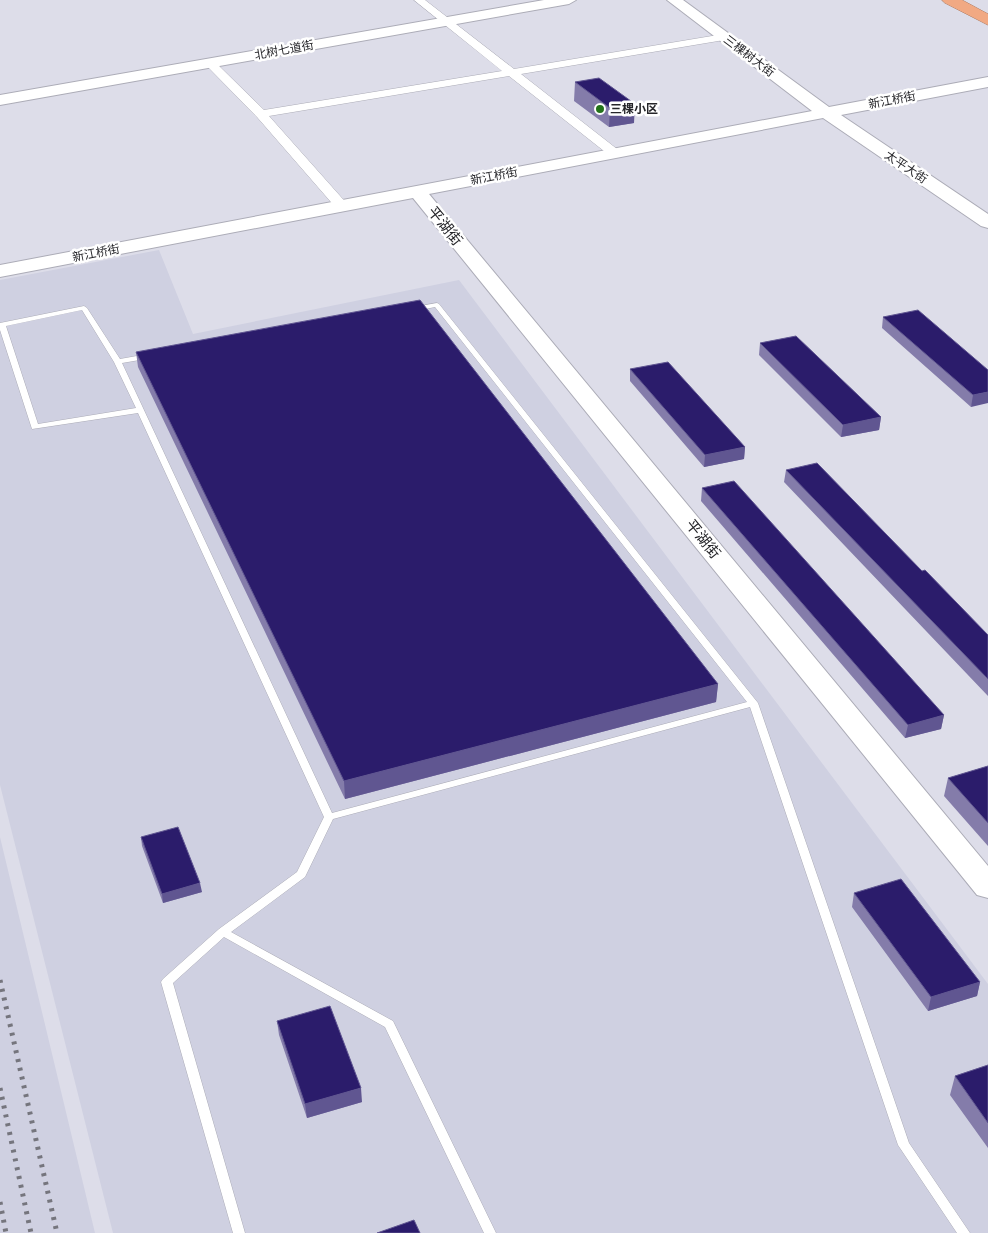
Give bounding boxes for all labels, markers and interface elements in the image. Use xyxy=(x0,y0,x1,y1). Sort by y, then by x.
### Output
street label: 三棵树大街 xyxy=(721,32,777,80)
street label: 北树七道街 xyxy=(253,38,315,62)
street label: 新江桥街 xyxy=(867,89,917,111)
place label: 三棵小区 xyxy=(610,102,658,116)
marker: 三棵小区 xyxy=(594,103,606,115)
street label: 太平大街 xyxy=(882,148,930,186)
street label: 新江桥街 xyxy=(469,165,519,187)
street label: 平湖街 xyxy=(424,203,466,249)
street label: 新江桥街 xyxy=(71,242,121,264)
street label: 平湖街 xyxy=(682,516,724,562)

